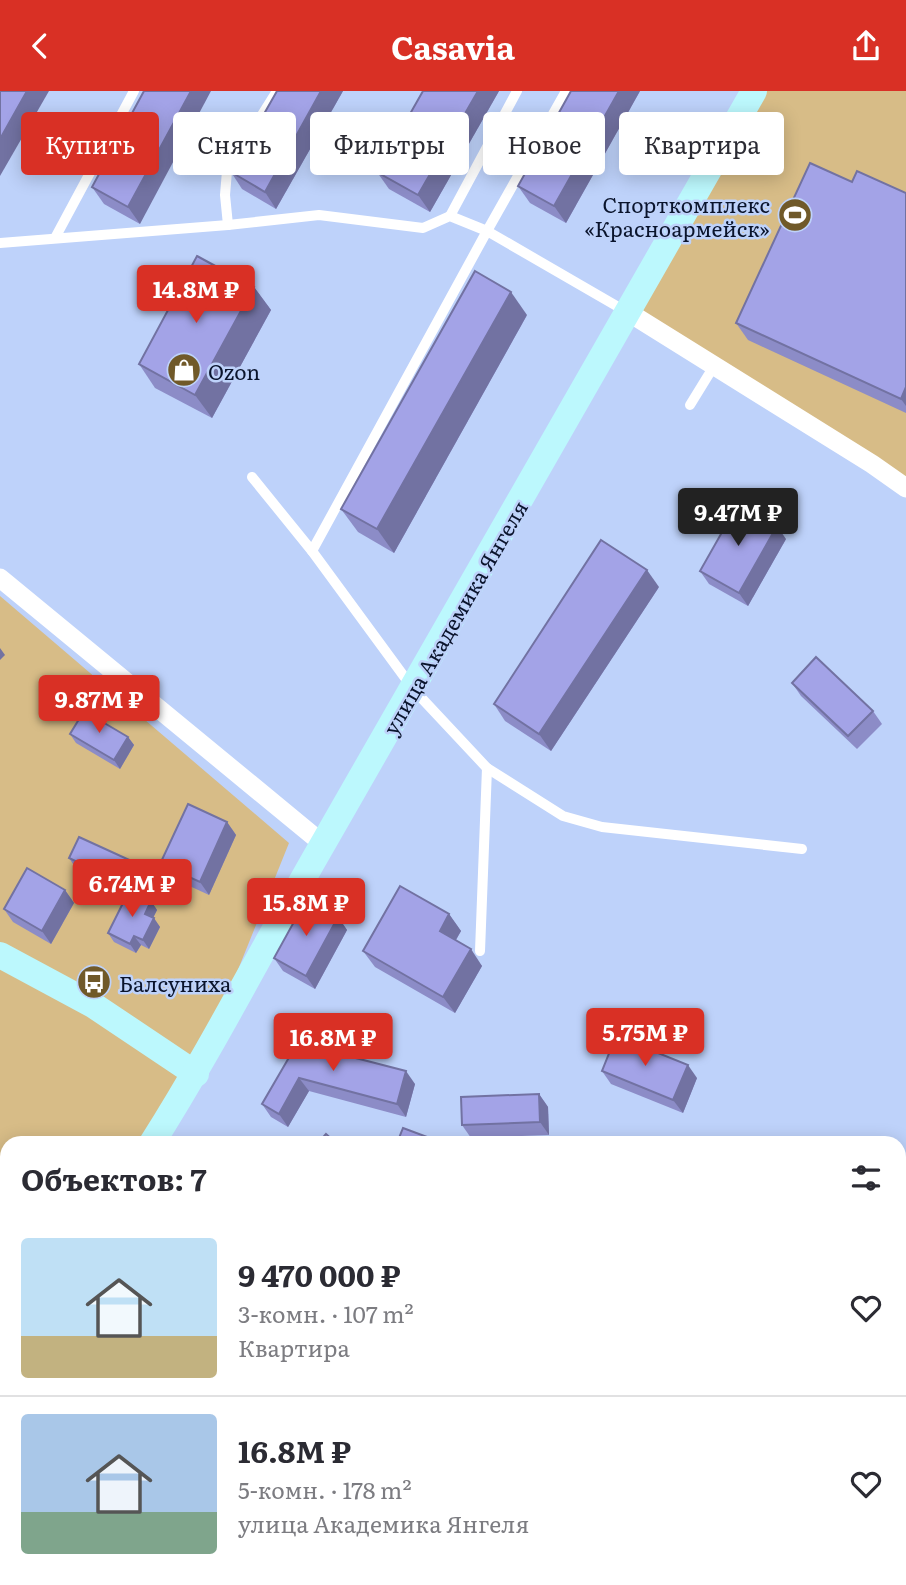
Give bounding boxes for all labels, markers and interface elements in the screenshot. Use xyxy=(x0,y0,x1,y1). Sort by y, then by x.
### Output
text: Casavia xyxy=(391,22,515,70)
icon: back xyxy=(21,27,59,65)
icon: share xyxy=(847,27,885,65)
chip: Купить xyxy=(21,112,159,175)
chip: Снять xyxy=(173,112,296,175)
chip: Фильтры xyxy=(310,112,469,175)
chip: Новое xyxy=(483,112,605,175)
chip: Квартира xyxy=(619,112,784,175)
place label: Спорткомплекс «Красноармейск» xyxy=(584,188,770,243)
sports icon: Спорткомплекс «Красноармейск» xyxy=(776,196,814,234)
pin: 14.8M ₽ xyxy=(131,265,261,325)
text: 14.8M ₽ xyxy=(153,271,239,305)
shop icon: Ozon xyxy=(165,351,203,389)
place label: Ozon xyxy=(208,355,260,386)
pin: 9.47M ₽ xyxy=(673,489,803,548)
street label: улица Академика Янгеля xyxy=(374,494,534,740)
text: 9.47M ₽ xyxy=(694,494,782,528)
pin: 9.87M ₽ xyxy=(34,675,164,735)
text: 9.87M ₽ xyxy=(55,681,143,715)
pin: 6.74M ₽ xyxy=(67,859,197,919)
text: 6.74M ₽ xyxy=(89,865,175,899)
pin: 15.8M ₽ xyxy=(241,879,371,938)
text: 15.8M ₽ xyxy=(263,884,349,918)
bus stop icon: Балсуниха xyxy=(75,963,113,1001)
place label: Балсуниха xyxy=(119,967,232,998)
pin: 5.75M ₽ xyxy=(580,1009,710,1068)
pin: 16.8M ₽ xyxy=(268,1013,398,1073)
text: 5.75M ₽ xyxy=(602,1014,688,1048)
text: 16.8M ₽ xyxy=(290,1019,376,1053)
text: Объектов: 7 xyxy=(21,1156,207,1200)
icon: filters xyxy=(847,1159,885,1197)
text: 9 470 000 ₽ xyxy=(238,1252,401,1296)
icon: home xyxy=(77,1266,161,1350)
icon: heart xyxy=(847,1289,885,1327)
text: 3-комн. · 107 m² xyxy=(238,1296,414,1330)
text: Квартира xyxy=(238,1330,350,1364)
text: 16.8M ₽ xyxy=(238,1428,351,1472)
icon: home xyxy=(77,1442,161,1526)
icon: heart xyxy=(847,1465,885,1503)
text: 5-комн. · 178 m² xyxy=(238,1472,412,1506)
text: улица Академика Янгеля xyxy=(238,1506,529,1540)

